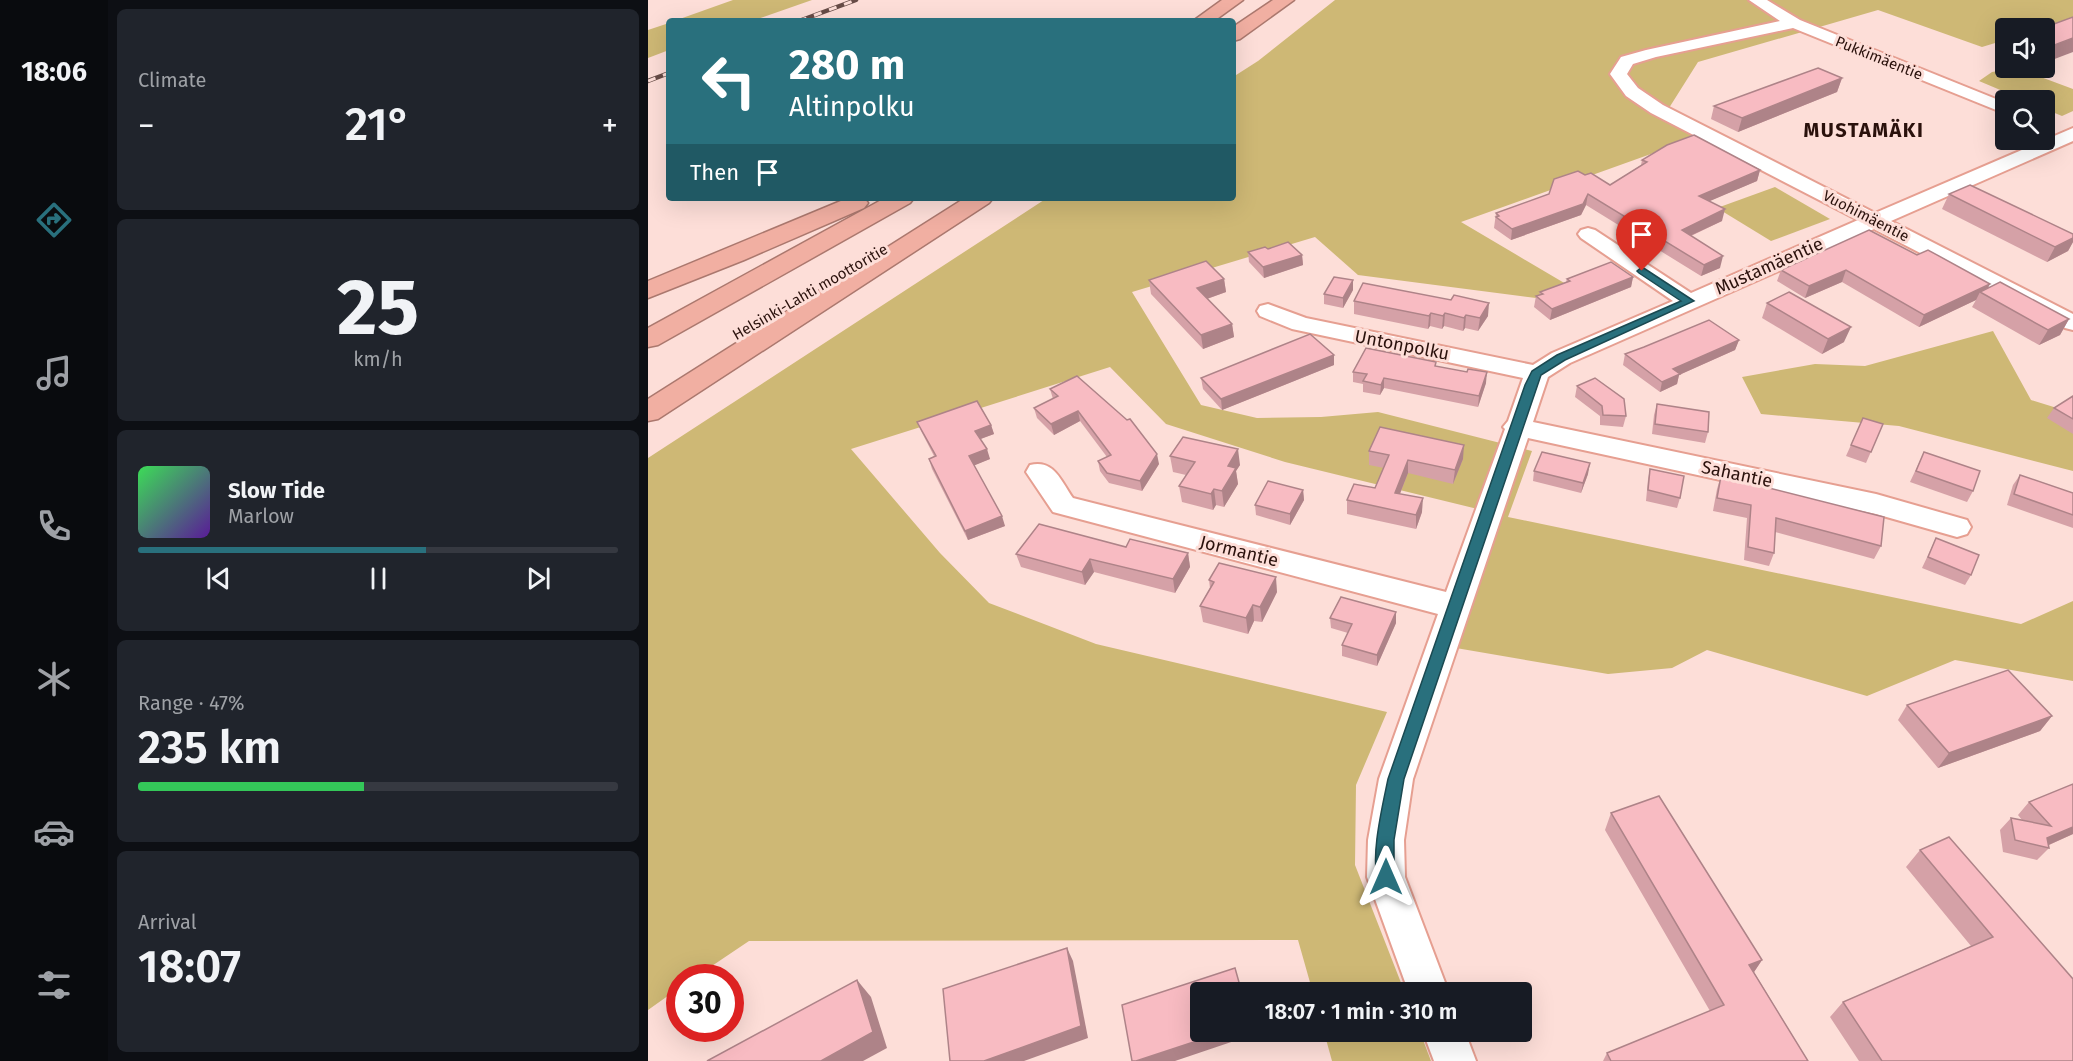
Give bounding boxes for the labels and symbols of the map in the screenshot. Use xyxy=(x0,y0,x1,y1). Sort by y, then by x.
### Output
street label: Pukkimäentie xyxy=(1833,32,1925,84)
district label: MUSTAMÄKI xyxy=(1804,118,1924,142)
street label: Vuohimäentie xyxy=(1820,187,1912,245)
pin xyxy=(1616,209,1667,271)
street label: Mustamäentie xyxy=(1712,232,1826,300)
street label: Helsinki-Lahti moottoritie xyxy=(729,240,891,344)
street label: Untonpolku xyxy=(1353,325,1451,365)
street label: Sahantie xyxy=(1700,456,1774,492)
street label: Jormantie xyxy=(1197,531,1281,571)
position arrow xyxy=(1354,845,1418,909)
speed limit sign: 30 xyxy=(666,964,744,1042)

